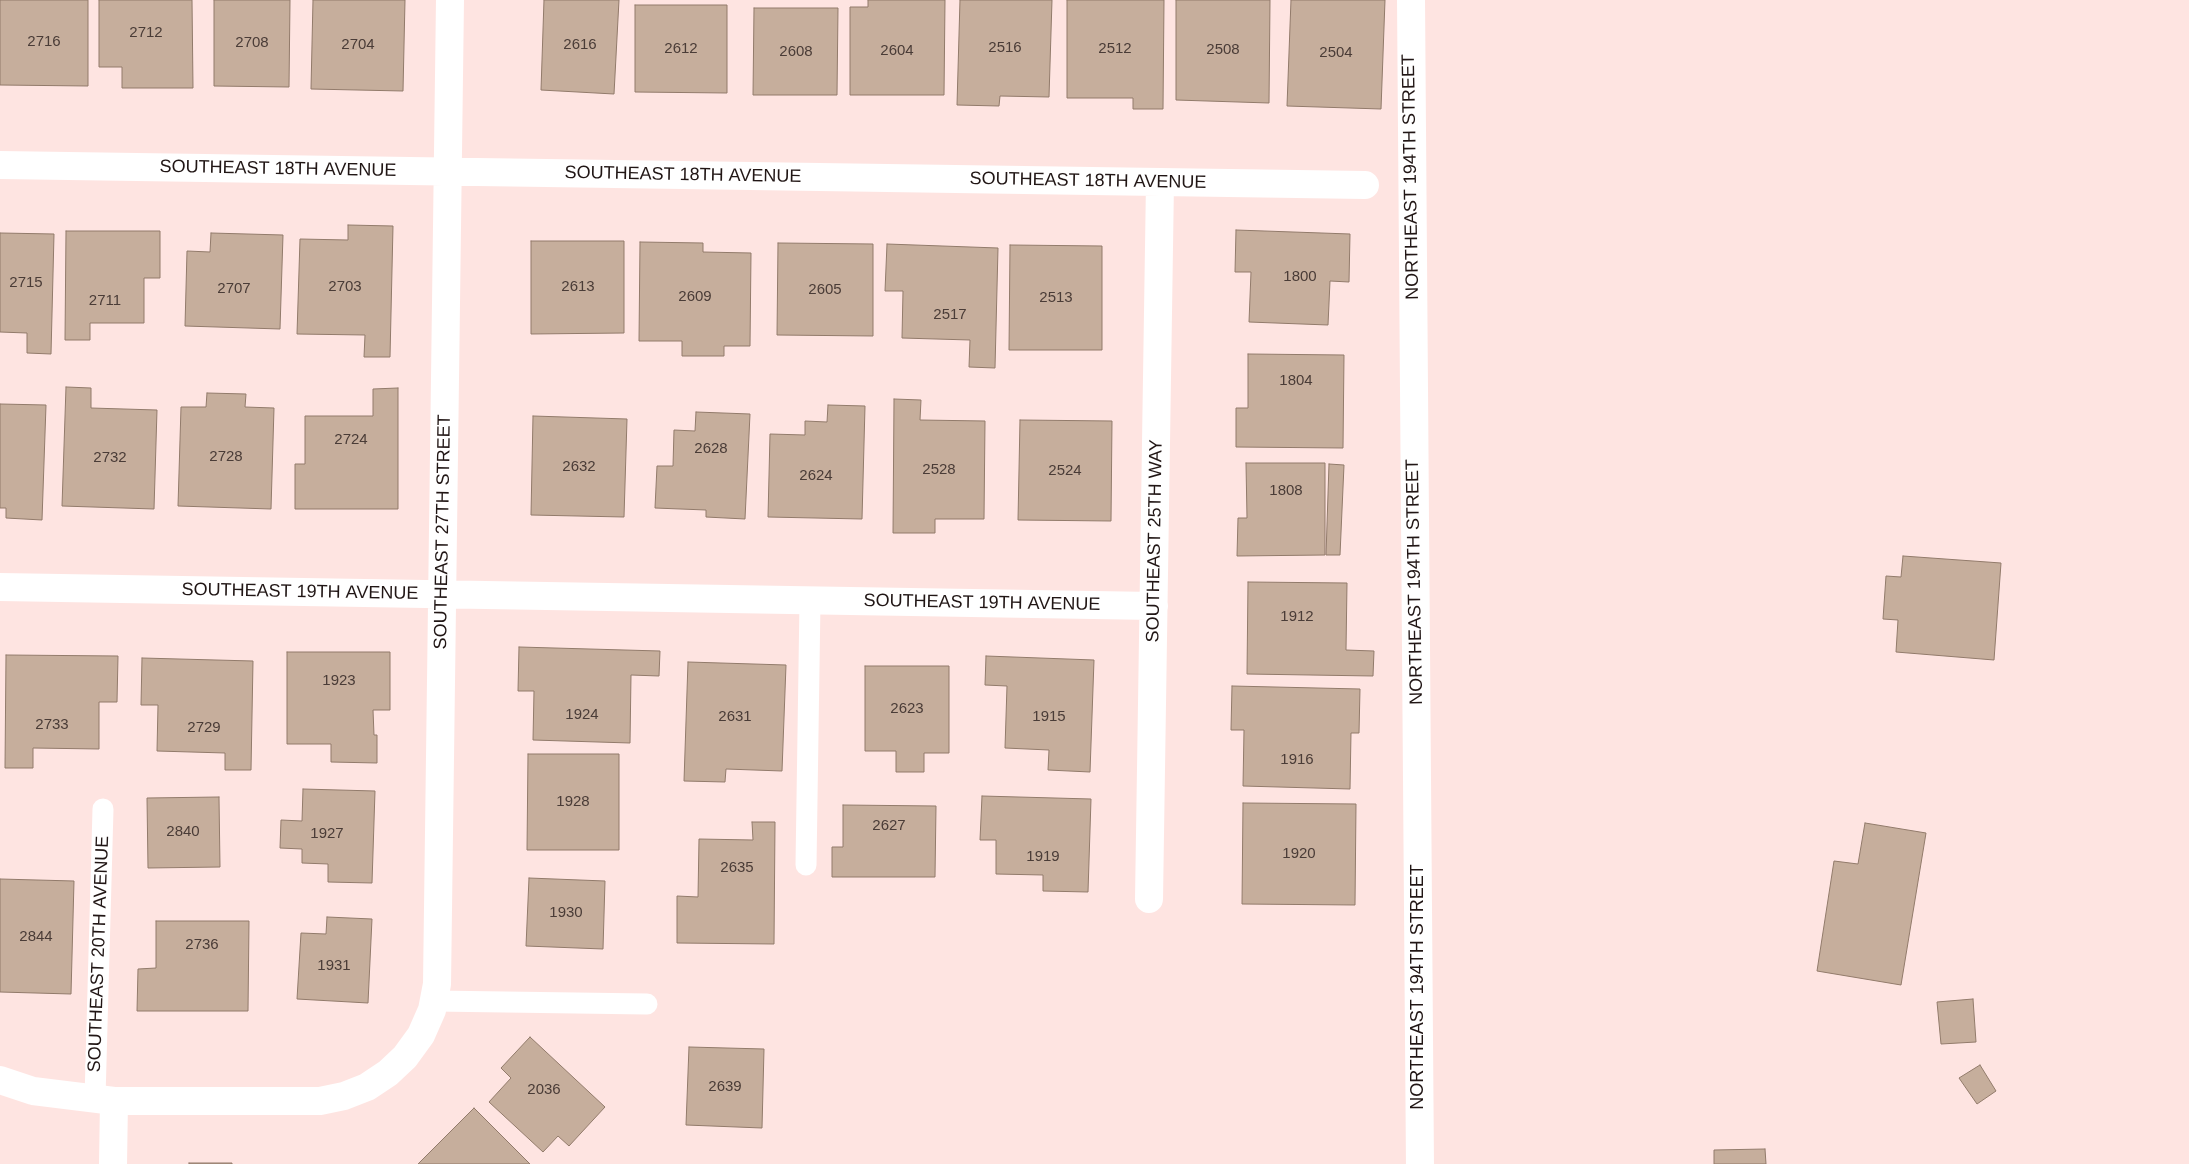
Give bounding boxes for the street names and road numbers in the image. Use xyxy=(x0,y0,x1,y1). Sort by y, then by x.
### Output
street label: NORTHEAST 194TH STREET xyxy=(1398,54,1424,300)
street label: SOUTHEAST 18TH AVENUE xyxy=(159,156,397,182)
street label: SOUTHEAST 18TH AVENUE xyxy=(564,162,802,188)
street label: SOUTHEAST 18TH AVENUE xyxy=(969,168,1207,194)
street label: SOUTHEAST 27TH STREET xyxy=(430,414,456,650)
street label: SOUTHEAST 25TH WAY xyxy=(1142,439,1168,643)
street label: NORTHEAST 194TH STREET xyxy=(1402,459,1428,705)
street label: SOUTHEAST 19TH AVENUE xyxy=(181,579,419,605)
street label: SOUTHEAST 19TH AVENUE xyxy=(863,590,1101,616)
street label: SOUTHEAST 20TH AVENUE xyxy=(84,835,114,1073)
street label: NORTHEAST 194TH STREET xyxy=(1407,864,1429,1110)

